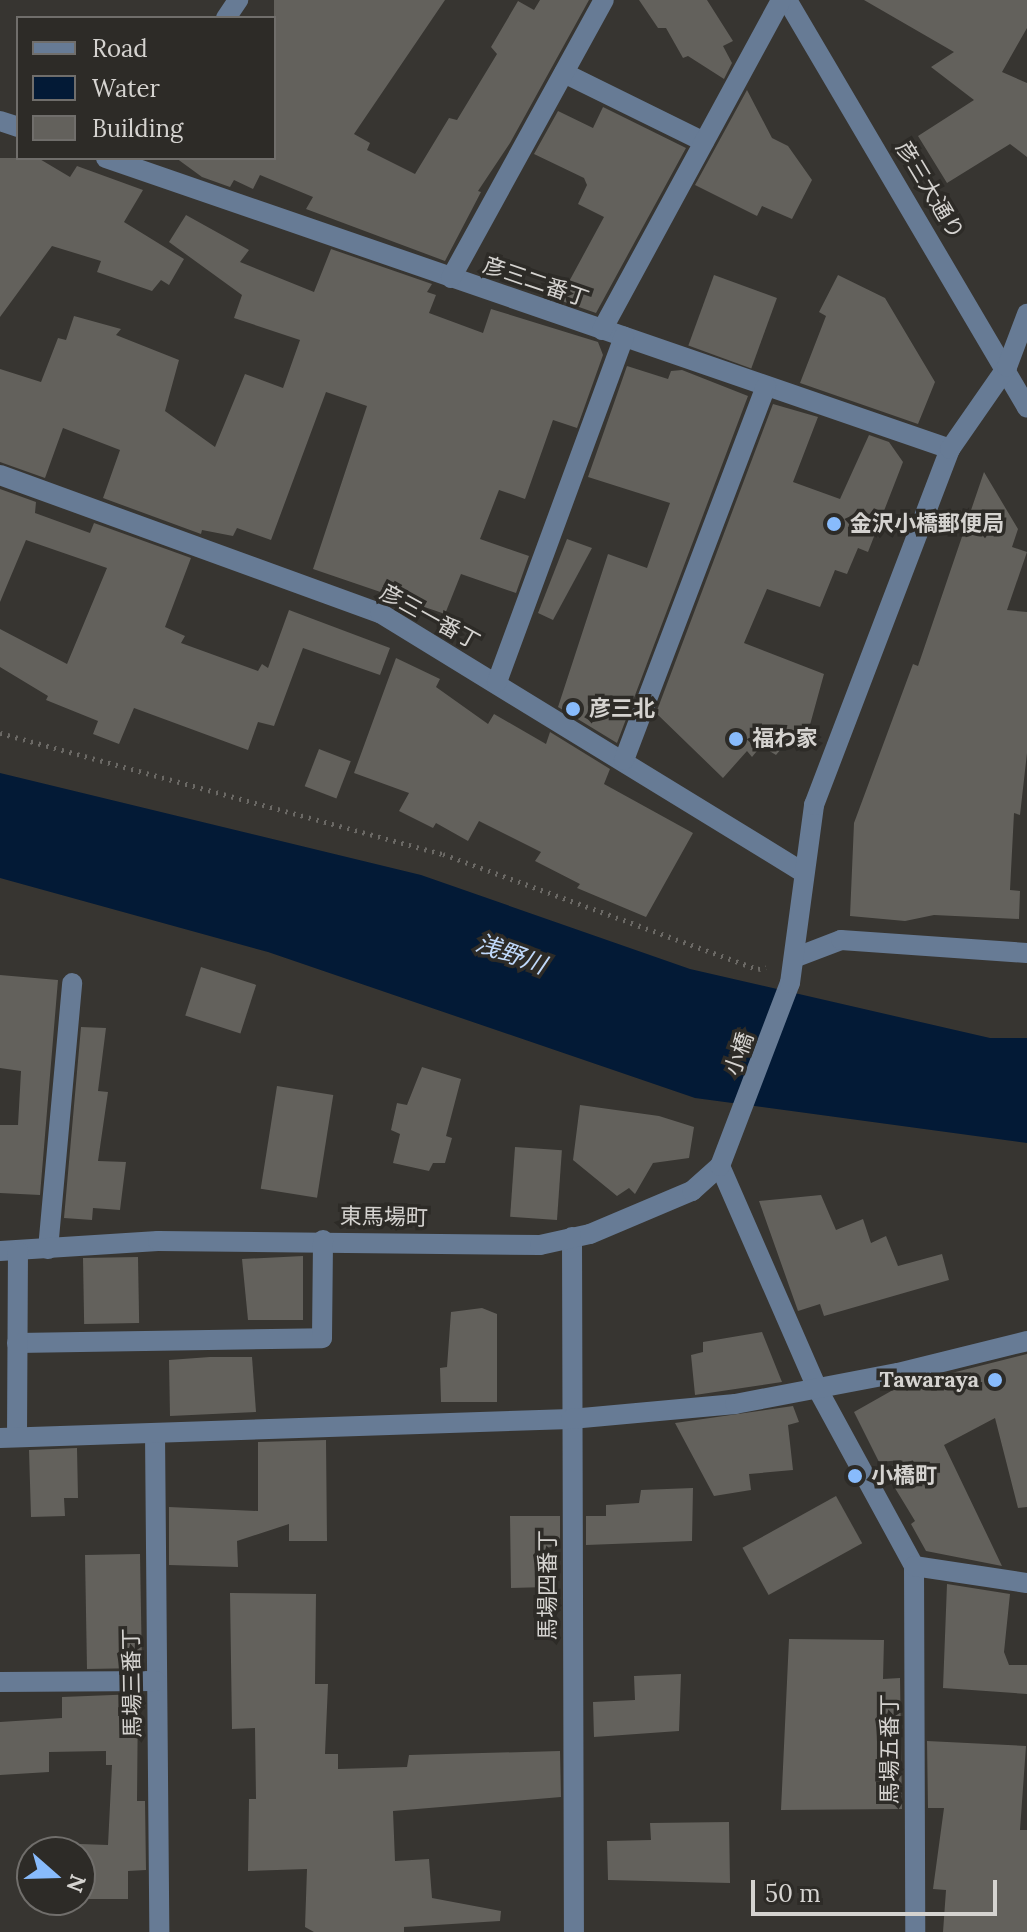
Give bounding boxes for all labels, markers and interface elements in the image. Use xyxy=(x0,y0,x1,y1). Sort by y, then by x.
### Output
legend xyxy=(16,16,276,160)
text: Road xyxy=(92,33,148,64)
text: Water xyxy=(92,73,160,104)
text: Building xyxy=(92,113,183,144)
street label: 彦三大通り xyxy=(890,136,970,244)
street label: 彦三二番丁 xyxy=(480,252,592,312)
place label: 金沢小橋郵便局 xyxy=(850,511,1004,537)
marker: 金沢小橋郵便局 xyxy=(825,515,843,533)
street label: 彦三一番丁 xyxy=(375,579,485,655)
place label: 彦三北 xyxy=(589,696,655,722)
marker: 彦三北 xyxy=(564,700,582,718)
place label: 福わ家 xyxy=(752,726,818,752)
marker: 福わ家 xyxy=(727,730,745,748)
water label: 浅野川 xyxy=(472,928,550,980)
street label: 小橋 xyxy=(719,1029,759,1079)
street label: 東馬場町 xyxy=(340,1203,428,1231)
place label: Tawaraya xyxy=(880,1367,979,1393)
marker: Tawaraya xyxy=(986,1371,1004,1389)
place label: 小橋町 xyxy=(871,1463,937,1489)
marker: 小橋町 xyxy=(846,1467,864,1485)
street label: 馬場四番丁 xyxy=(535,1530,561,1640)
street label: 馬場三番丁 xyxy=(118,1628,146,1738)
street label: 馬場五番丁 xyxy=(877,1694,903,1804)
north arrow xyxy=(16,1836,96,1916)
scale bar xyxy=(755,1864,1001,1914)
text: N xyxy=(61,1871,93,1896)
text: 50 m xyxy=(765,1878,821,1909)

